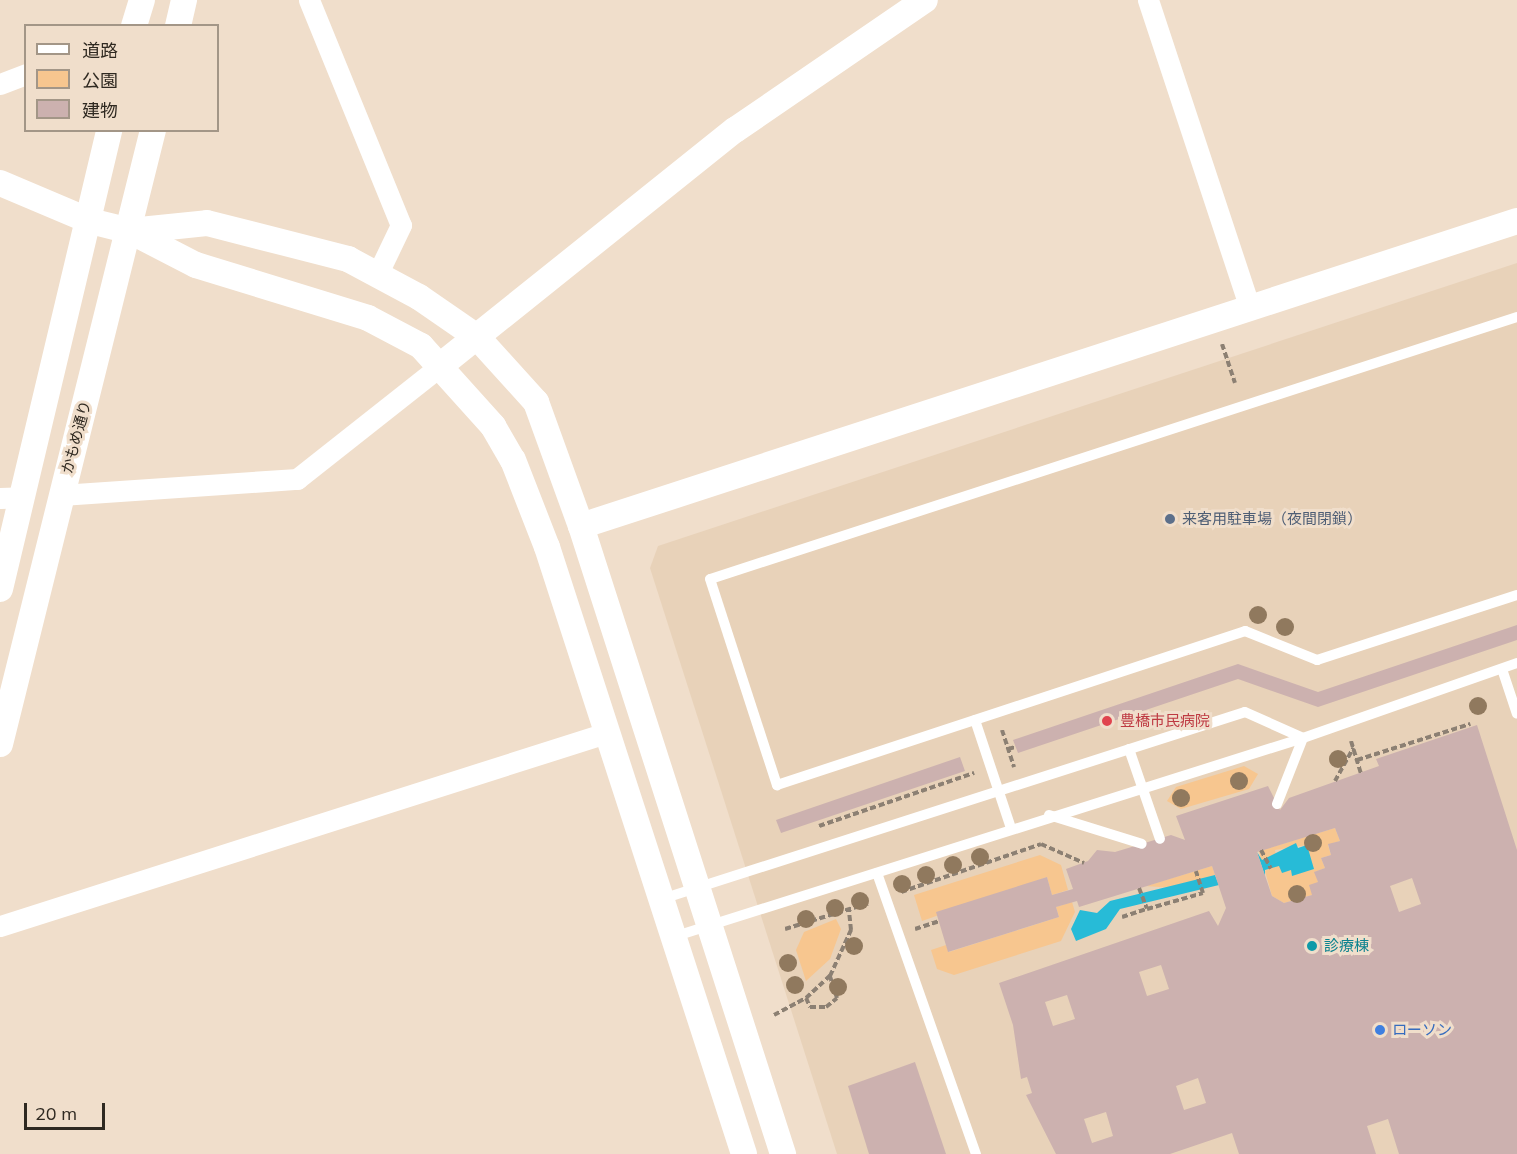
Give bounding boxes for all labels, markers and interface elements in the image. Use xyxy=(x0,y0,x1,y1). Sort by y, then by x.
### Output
legend xyxy=(24,24,219,132)
text: 道路 xyxy=(82,39,118,62)
text: 公園 xyxy=(82,69,118,92)
text: 建物 xyxy=(82,99,118,122)
street label: かもめ通り xyxy=(58,398,94,476)
place label: 来客用駐車場（夜間閉鎖） xyxy=(1182,510,1362,528)
marker: 来客用駐車場（夜間閉鎖） xyxy=(1163,512,1177,526)
marker: 豊橋市民病院 xyxy=(1098,712,1116,730)
place label: 豊橋市民病院 xyxy=(1120,712,1210,730)
place label: 診療棟 xyxy=(1324,937,1369,955)
marker: 診療棟 xyxy=(1305,939,1319,953)
place label: ローソン xyxy=(1392,1021,1452,1039)
marker: ローソン xyxy=(1373,1023,1387,1037)
scale bar xyxy=(27,1091,108,1129)
text: 20 m xyxy=(35,1102,77,1125)

